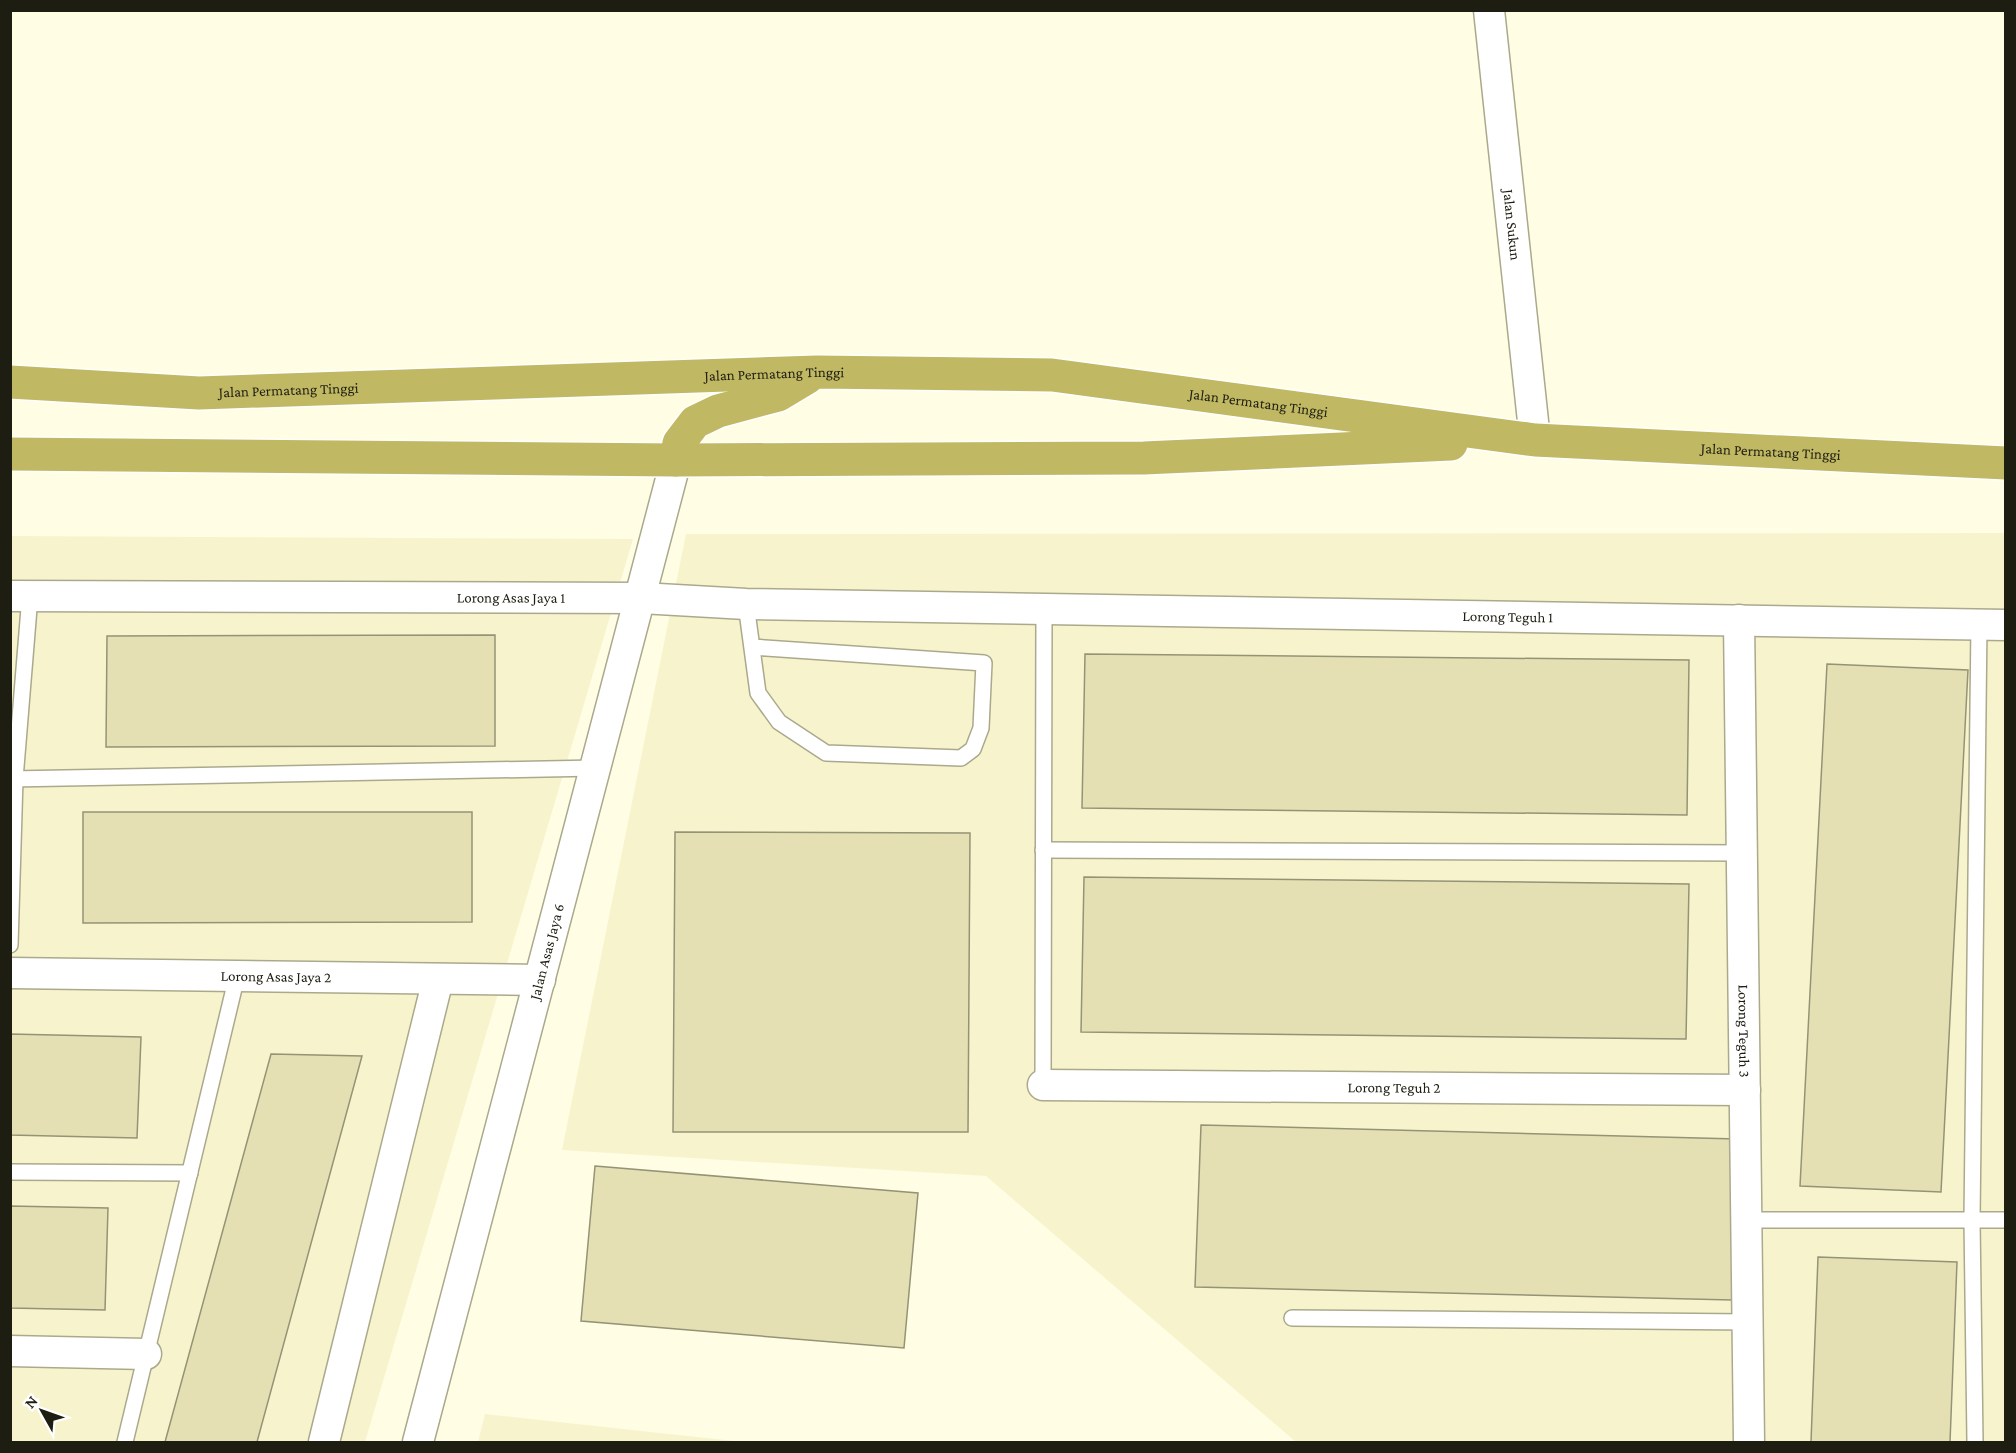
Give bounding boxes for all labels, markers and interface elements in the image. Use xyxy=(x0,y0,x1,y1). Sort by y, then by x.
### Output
street label: Jalan Sukun xyxy=(1499,186,1524,261)
street label: Jalan Permatang Tinggi xyxy=(702,364,845,385)
street label: Jalan Permatang Tinggi xyxy=(216,380,359,401)
street label: Jalan Permatang Tinggi xyxy=(1186,385,1329,421)
street label: Jalan Permatang Tinggi xyxy=(1698,440,1841,464)
street label: Lorong Asas Jaya 1 xyxy=(457,589,565,607)
street label: Lorong Teguh 1 xyxy=(1462,608,1553,626)
street label: Jalan Asas Jaya 6 xyxy=(526,902,567,1004)
street label: Lorong Asas Jaya 2 xyxy=(221,968,331,986)
street label: Lorong Teguh 3 xyxy=(1735,984,1753,1078)
street label: Lorong Teguh 2 xyxy=(1347,1079,1441,1097)
north arrow xyxy=(12,1381,72,1441)
text: N xyxy=(21,1392,41,1411)

